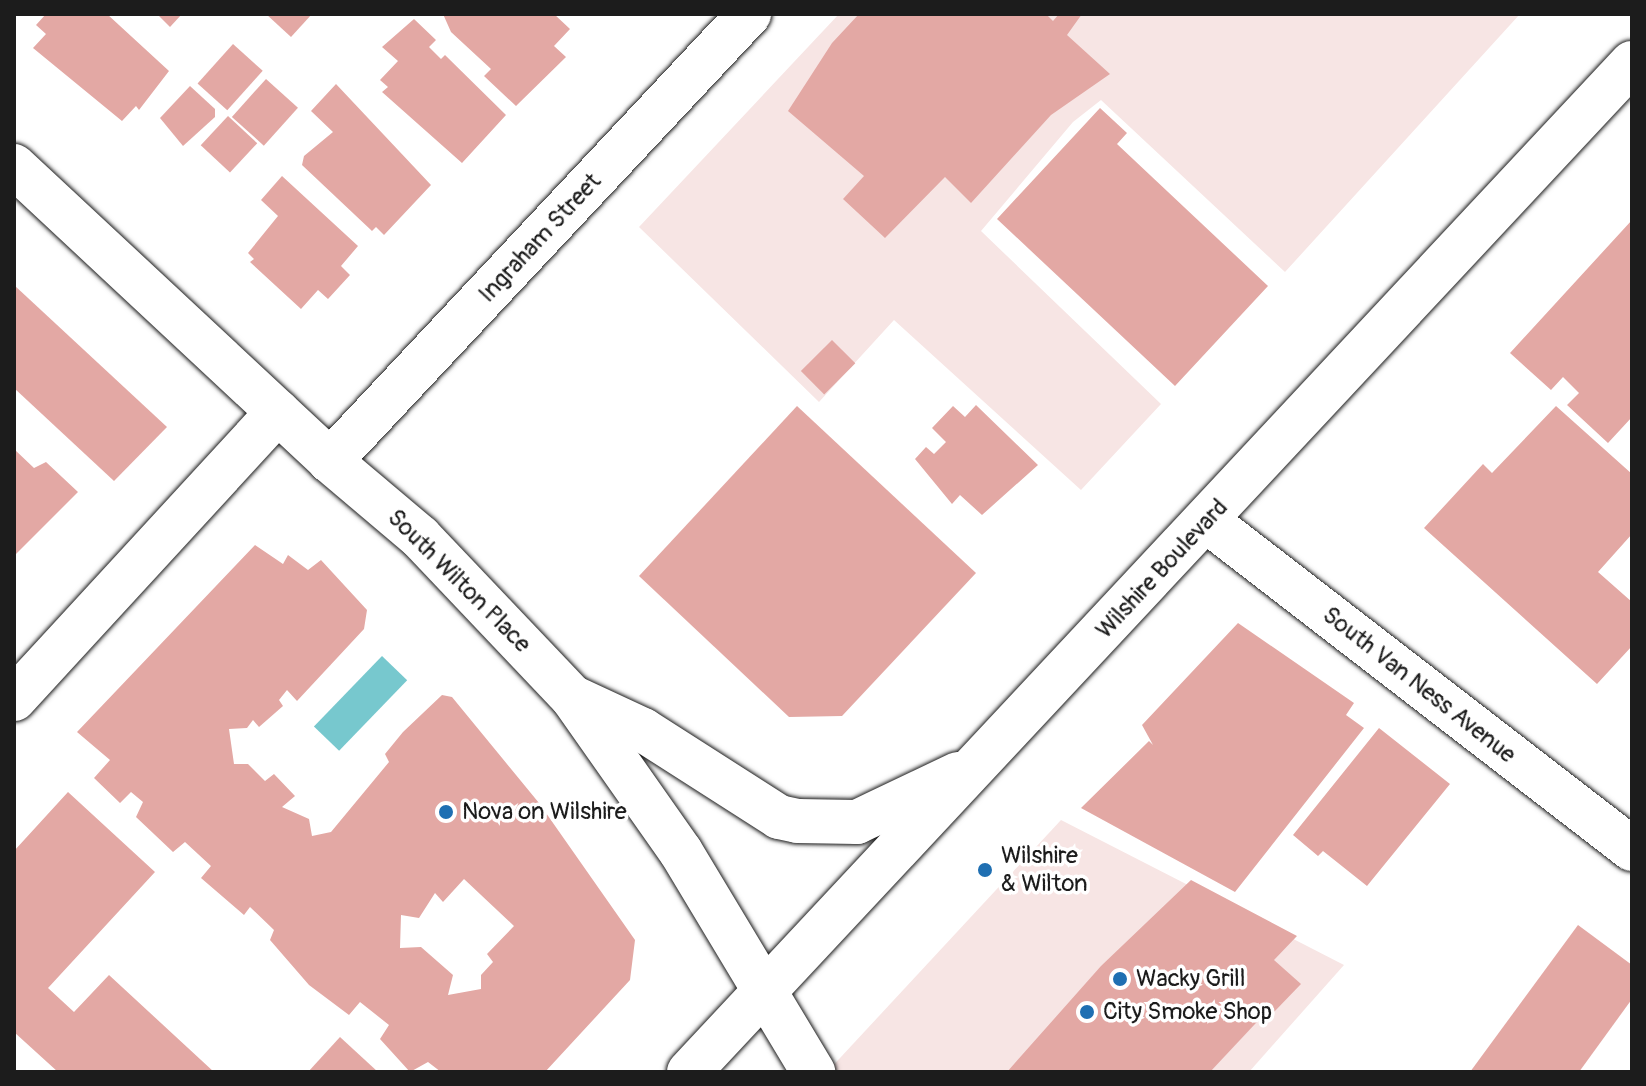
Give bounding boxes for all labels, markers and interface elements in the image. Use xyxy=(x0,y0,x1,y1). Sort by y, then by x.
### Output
street label: Ingraham Street xyxy=(473,167,607,309)
street label: Wilshire Boulevard xyxy=(1090,493,1234,645)
street label: South Wilton Place xyxy=(381,503,537,659)
street label: South Van Ness Avenue xyxy=(1317,601,1521,769)
place label: Nova on Wilshire xyxy=(462,798,627,826)
marker: Nova on Wilshire xyxy=(437,803,455,821)
place label: Wilshire & Wilton xyxy=(1001,842,1088,898)
marker: Wilshire & Wilton xyxy=(976,861,994,879)
place label: Wacky Grill xyxy=(1136,965,1245,993)
marker: Wacky Grill xyxy=(1111,970,1129,988)
place label: City Smoke Shop xyxy=(1103,998,1272,1026)
marker: City Smoke Shop xyxy=(1078,1003,1096,1021)

